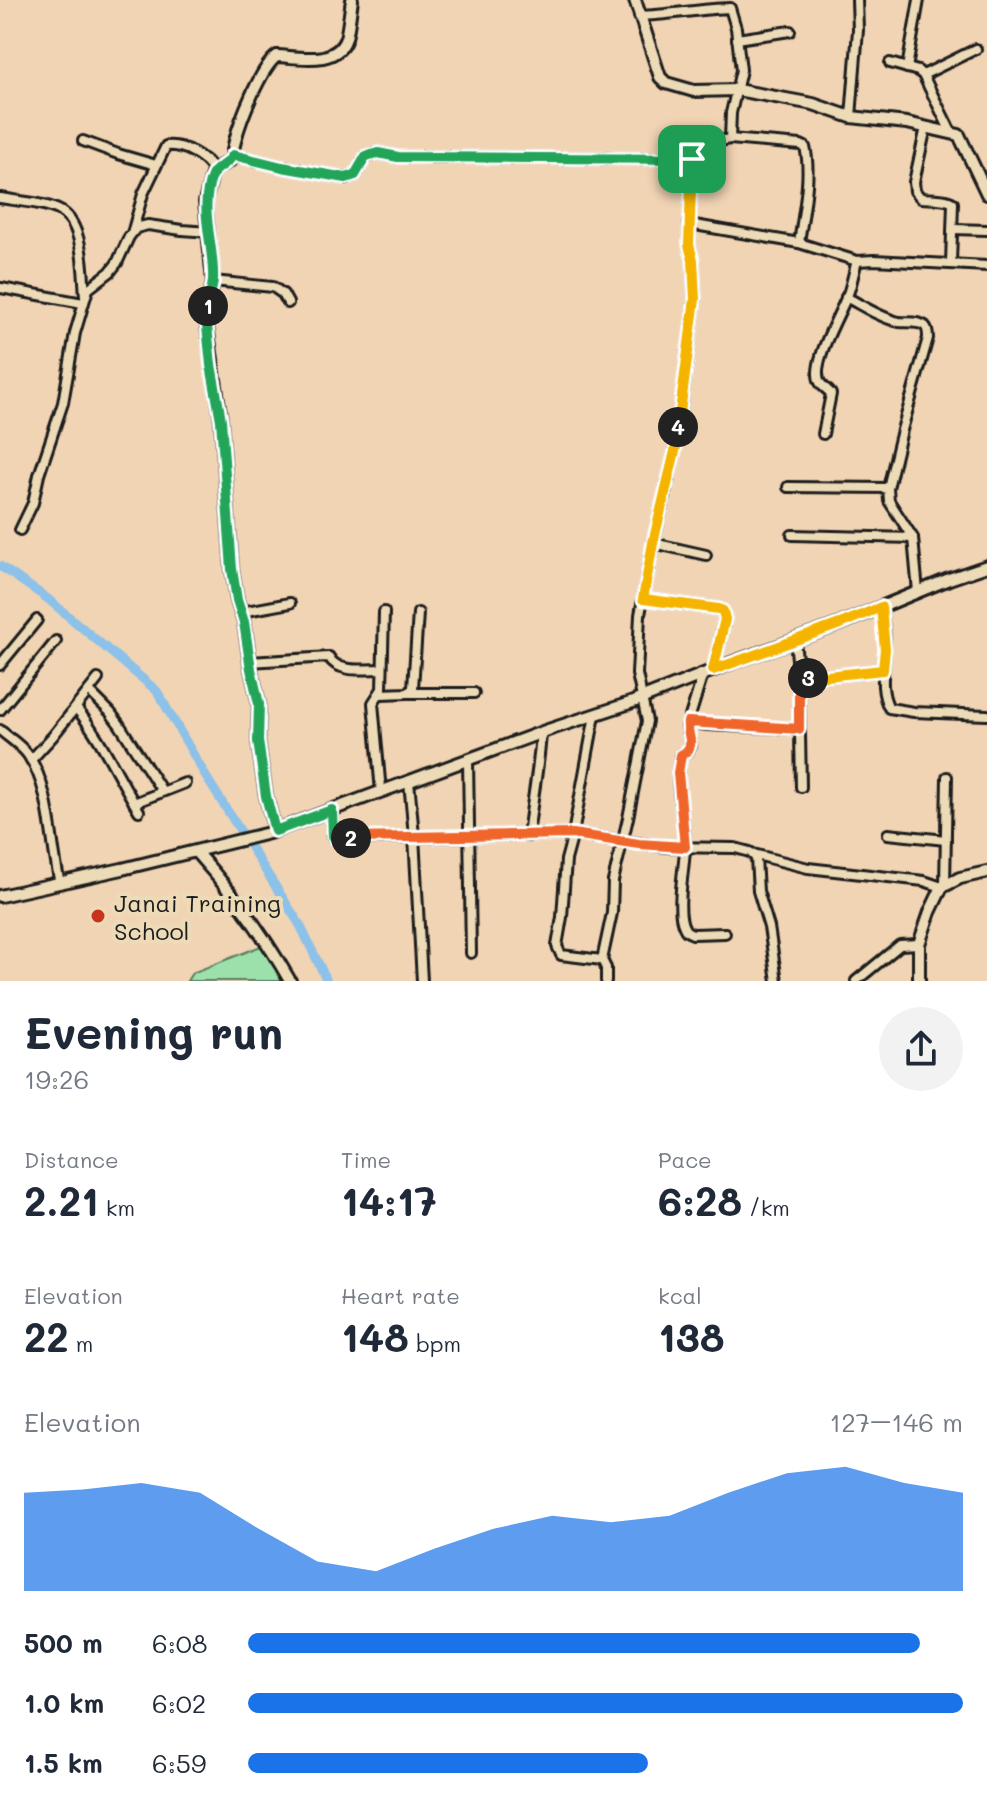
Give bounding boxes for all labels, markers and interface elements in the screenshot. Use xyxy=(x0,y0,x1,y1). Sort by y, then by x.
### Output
pin xyxy=(658,125,726,193)
icon: arrive xyxy=(670,137,714,181)
pin: 1 xyxy=(188,286,228,326)
text: 1 xyxy=(203,291,213,320)
pin: 4 xyxy=(658,407,698,447)
text: 4 xyxy=(671,412,685,441)
pin: 3 xyxy=(788,658,828,698)
text: 3 xyxy=(801,663,815,692)
pin: 2 xyxy=(331,818,371,858)
text: 2 xyxy=(345,823,357,852)
place label: Janai Training School xyxy=(114,887,281,946)
marker: Janai Training School xyxy=(89,907,107,925)
text: Evening run xyxy=(24,1003,283,1060)
button: share xyxy=(879,1007,963,1091)
text: 19:26 xyxy=(24,1062,89,1096)
text: Distance xyxy=(24,1145,119,1174)
text: Time xyxy=(341,1145,391,1174)
text: Pace xyxy=(658,1145,712,1174)
text: 2.21 xyxy=(24,1174,99,1226)
text: 14:17 xyxy=(341,1174,437,1226)
text: 6:28 xyxy=(658,1174,742,1226)
text: km xyxy=(99,1193,135,1222)
text: /km xyxy=(742,1193,790,1222)
text: Elevation xyxy=(24,1281,123,1310)
text: Heart rate xyxy=(341,1281,460,1310)
text: kcal xyxy=(658,1281,702,1310)
text: 22 xyxy=(24,1310,69,1362)
text: 148 xyxy=(341,1310,409,1362)
text: 138 xyxy=(658,1310,725,1362)
text: m xyxy=(69,1329,93,1358)
text: bpm xyxy=(409,1329,461,1358)
text: Elevation xyxy=(24,1405,141,1439)
text: 127–146 m xyxy=(830,1405,963,1439)
text: 500 m xyxy=(24,1626,103,1660)
text: 6:08 xyxy=(152,1626,208,1660)
text: 1.0 km xyxy=(24,1686,104,1720)
text: 6:02 xyxy=(152,1686,206,1720)
text: 1.5 km xyxy=(24,1746,103,1780)
text: 6:59 xyxy=(152,1746,206,1780)

